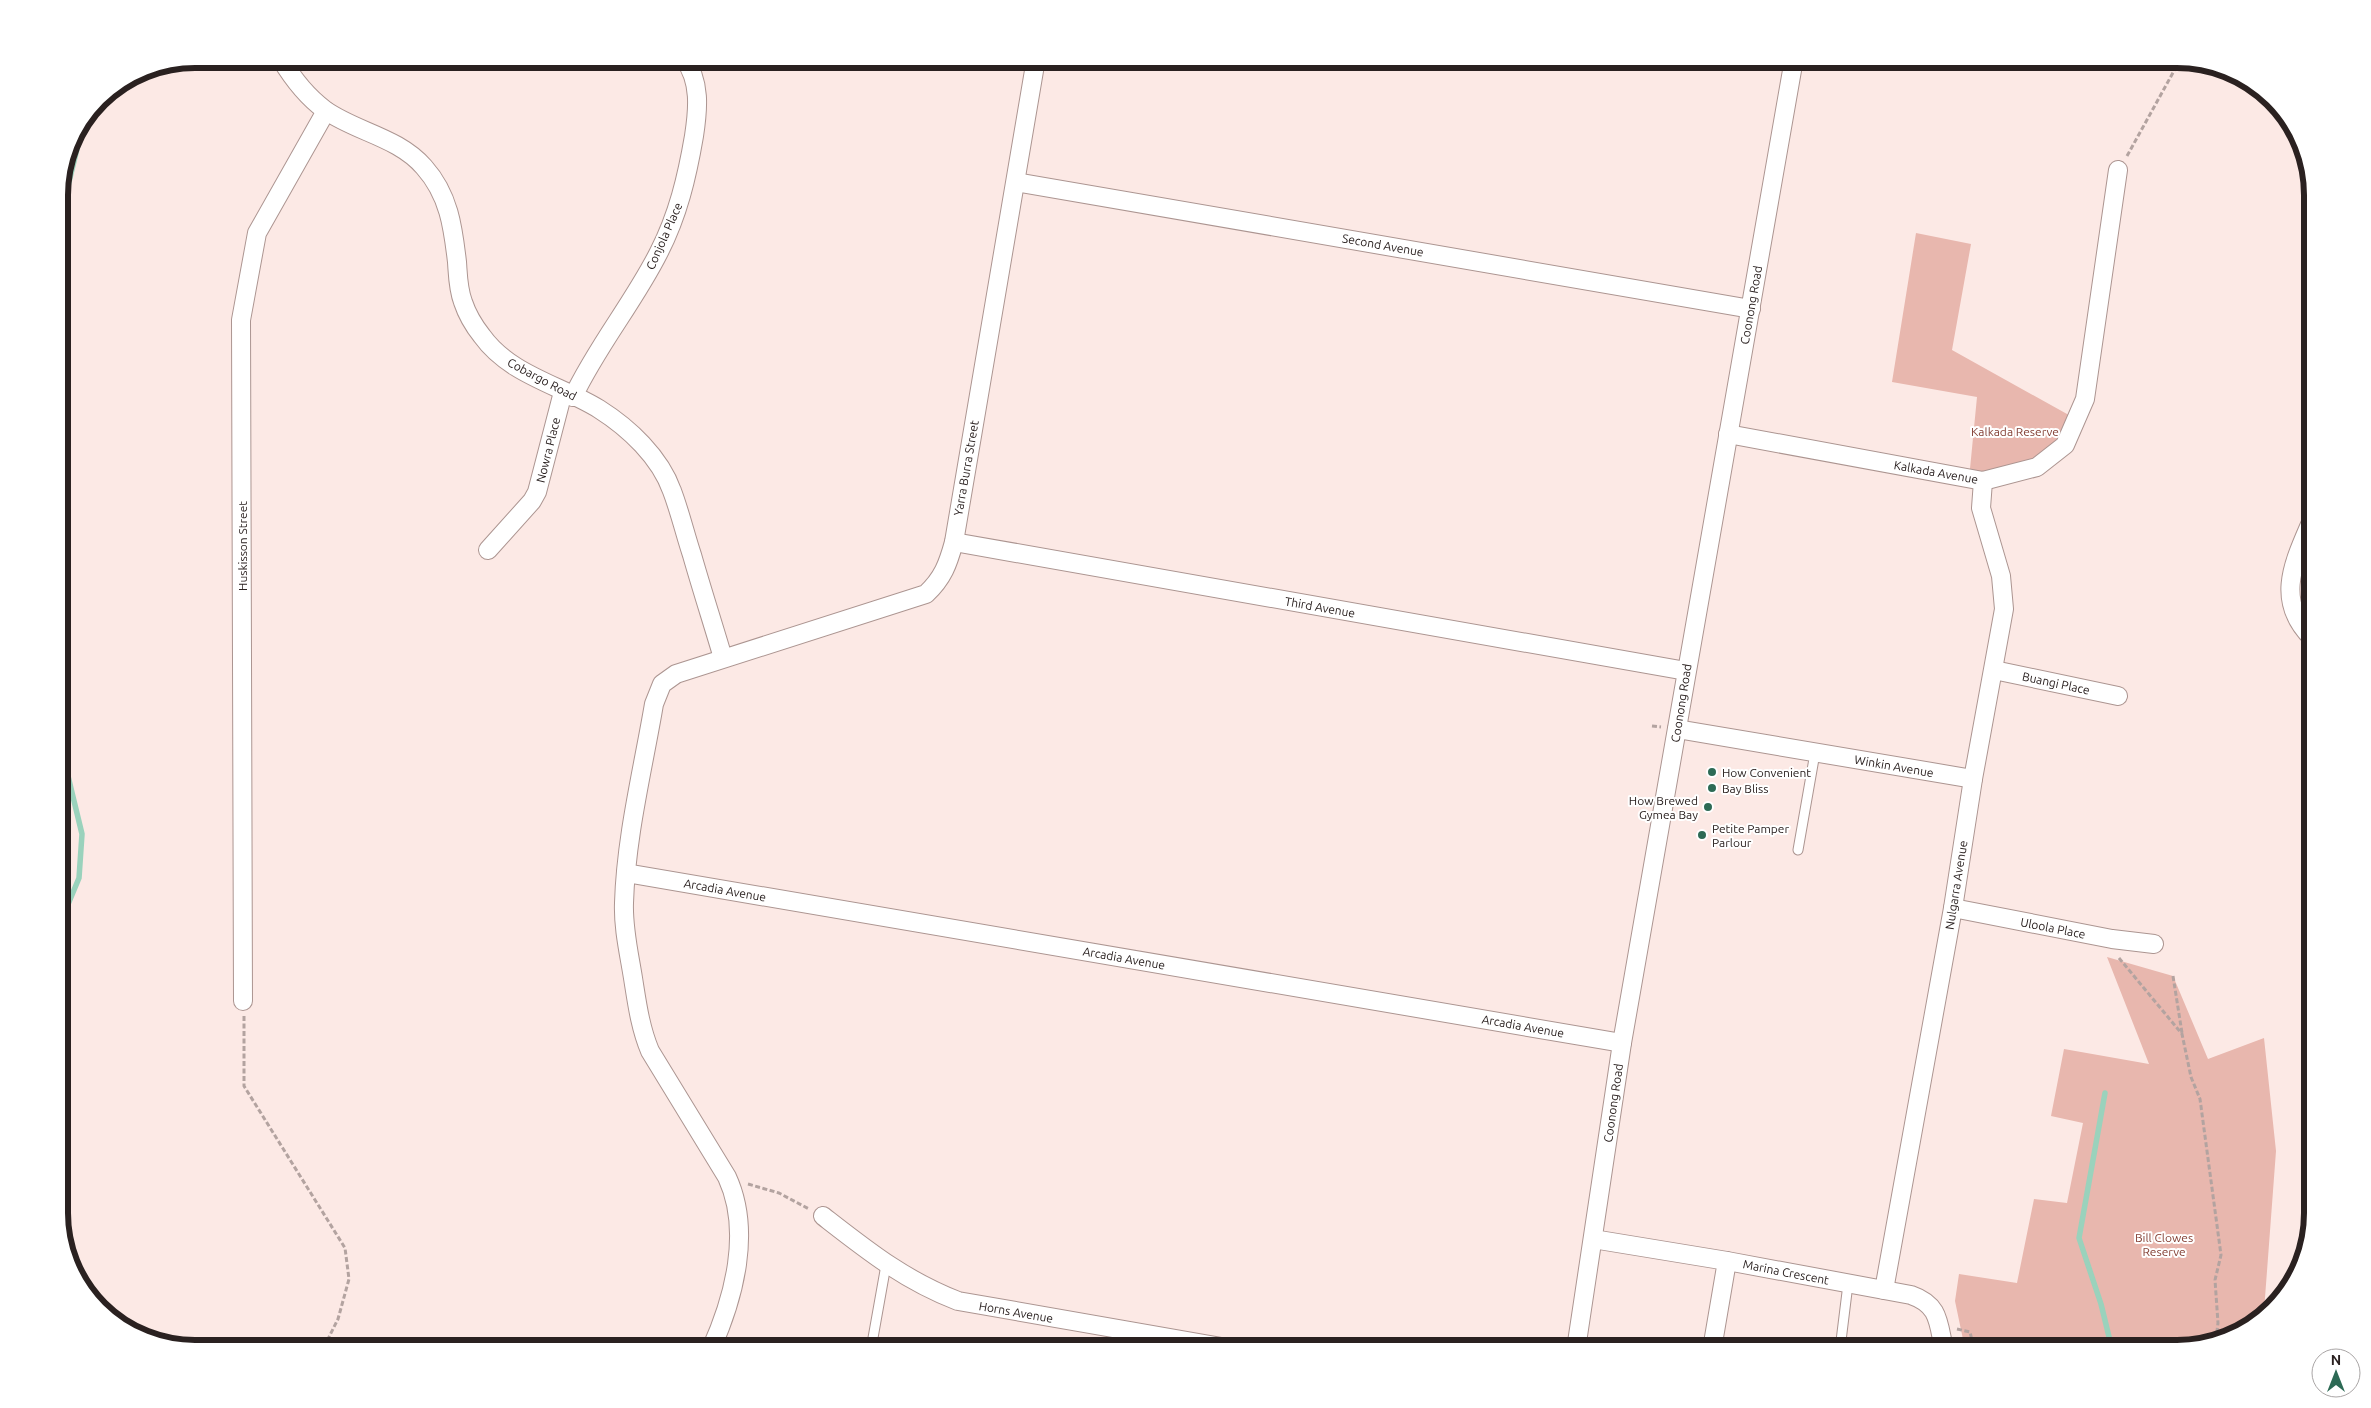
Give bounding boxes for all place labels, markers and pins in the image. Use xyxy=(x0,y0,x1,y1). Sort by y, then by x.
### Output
marker: How Convenient xyxy=(1706,766,1718,778)
place label: How Convenient xyxy=(1722,766,1811,779)
marker: Bay Bliss xyxy=(1706,782,1718,794)
place label: Bay Bliss xyxy=(1722,782,1768,795)
place label: How Brewed Gymea Bay xyxy=(1629,794,1698,821)
marker: How Brewed Gymea Bay xyxy=(1702,801,1714,813)
place label: Petite Pamper Parlour xyxy=(1712,822,1789,849)
marker: Petite Pamper Parlour xyxy=(1696,829,1708,841)

